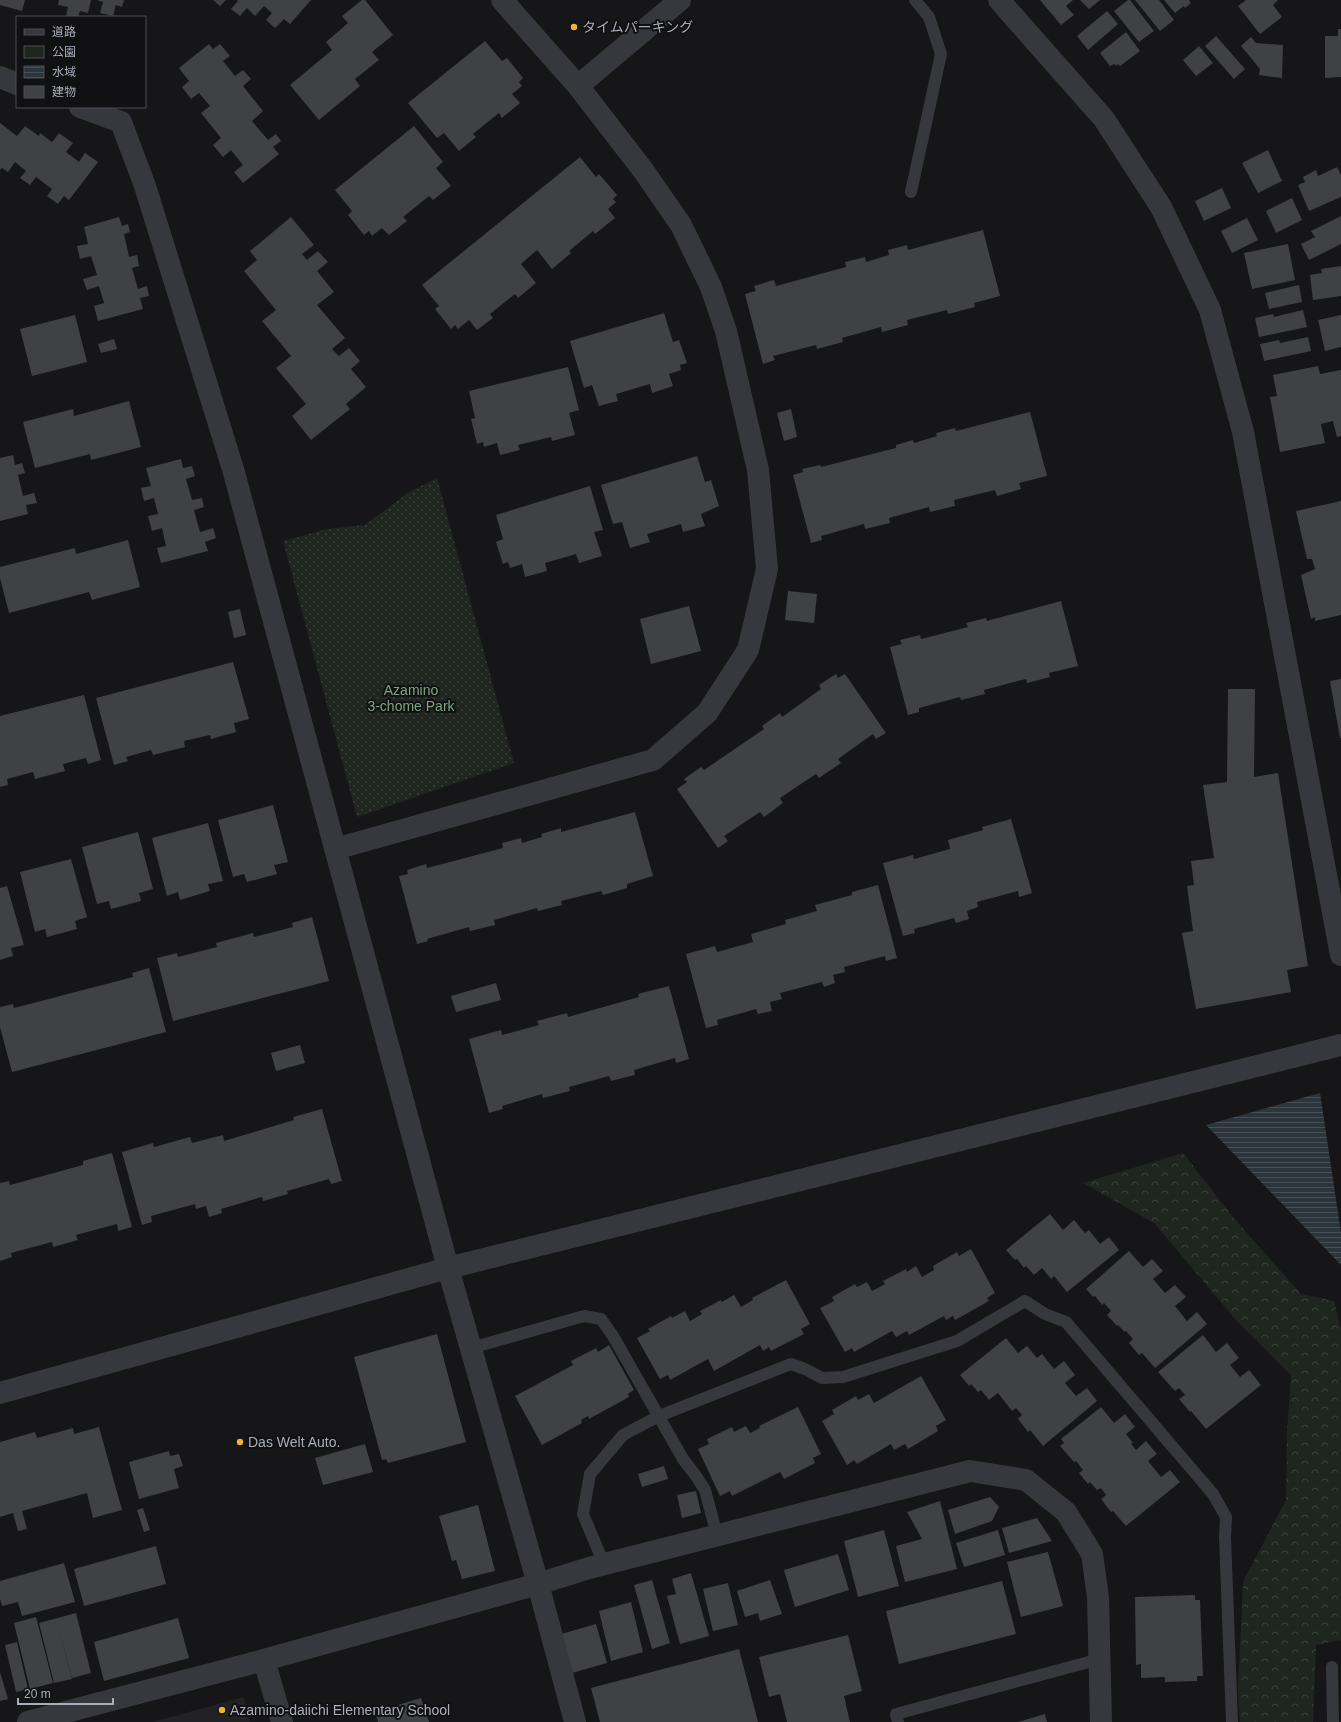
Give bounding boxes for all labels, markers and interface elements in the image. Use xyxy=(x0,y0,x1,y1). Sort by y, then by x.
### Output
legend xyxy=(16,16,146,108)
place label: タイムパーキング xyxy=(582,19,693,35)
marker: タイムパーキング xyxy=(569,22,579,32)
text: 道路 xyxy=(52,25,76,39)
text: 公園 xyxy=(52,45,76,59)
text: 水域 xyxy=(52,65,76,79)
text: 建物 xyxy=(52,85,76,99)
park label: Azamino 3-chome Park xyxy=(367,682,456,714)
place label: Das Welt Auto. xyxy=(248,1434,340,1450)
marker: Das Welt Auto. xyxy=(235,1437,245,1447)
scale bar xyxy=(18,1680,113,1706)
text: 20 m xyxy=(24,1687,51,1701)
place label: Azamino-daiichi Elementary School xyxy=(230,1702,450,1718)
marker: Azamino-daiichi Elementary School xyxy=(217,1705,227,1715)

